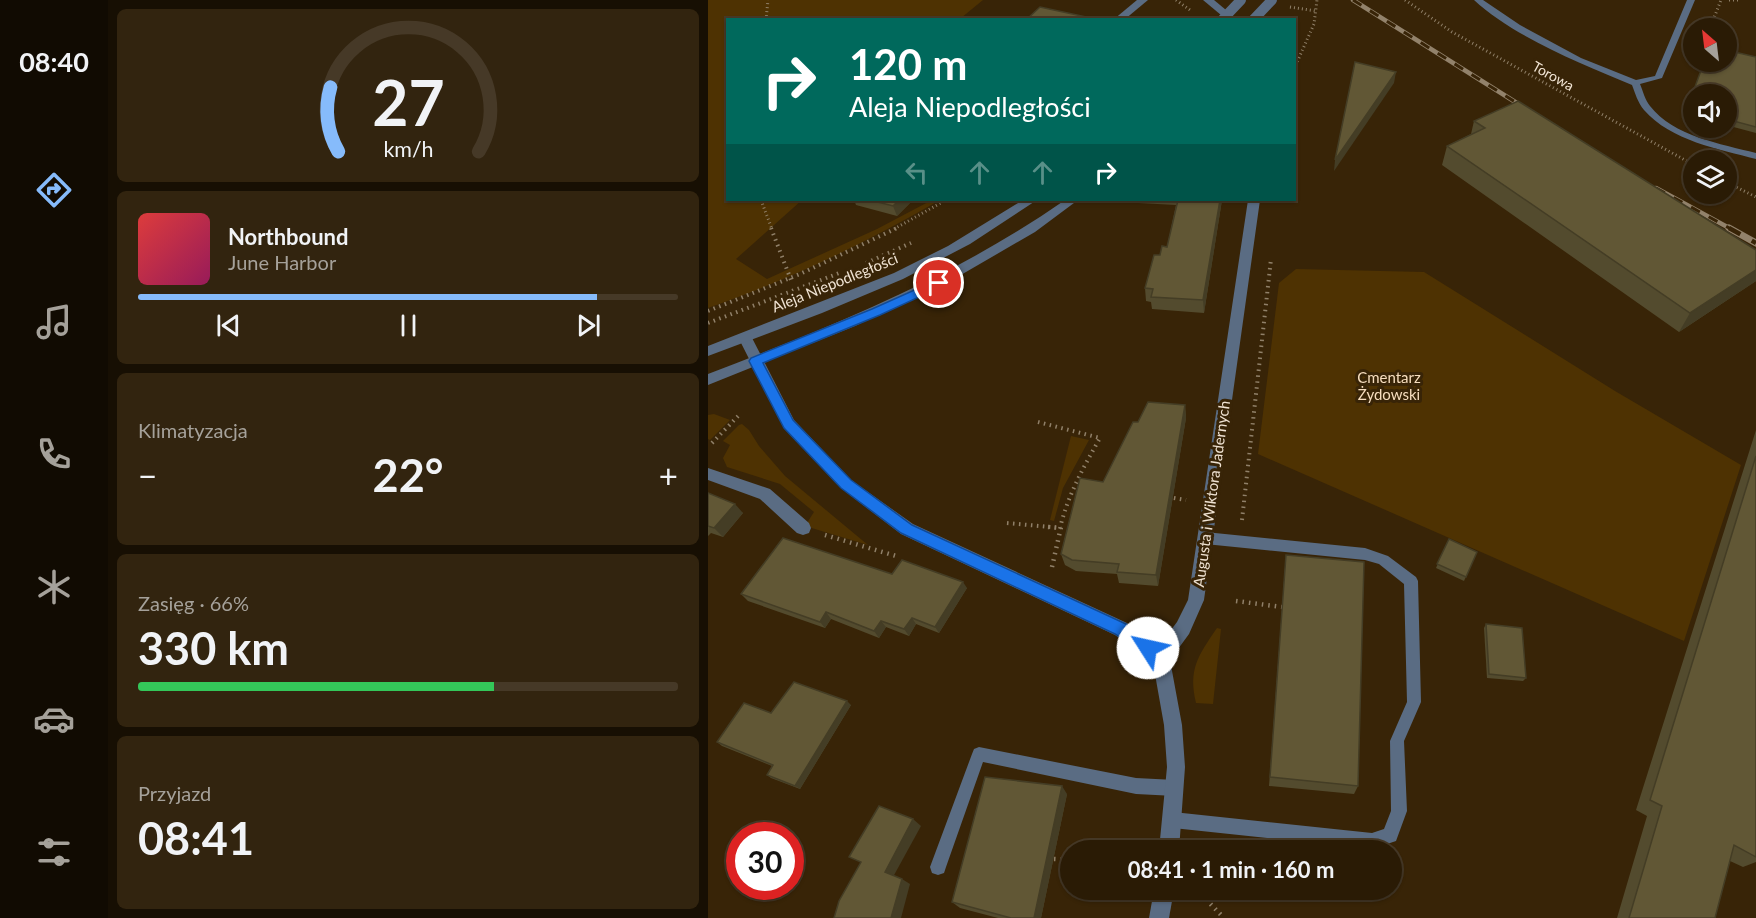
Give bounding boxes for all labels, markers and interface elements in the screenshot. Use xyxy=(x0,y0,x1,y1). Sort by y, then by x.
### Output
north arrow xyxy=(1683,18,1737,72)
map controls xyxy=(1683,18,1737,204)
text: 120 m xyxy=(849,39,967,89)
icon: right xyxy=(750,42,828,120)
text: 08:40 xyxy=(19,45,89,78)
street label: Torowa xyxy=(1529,57,1577,94)
text: 27 xyxy=(372,65,444,140)
button: sound xyxy=(1683,84,1737,138)
text: Aleja Niepodległości xyxy=(849,90,1091,123)
text: km/h xyxy=(383,137,433,163)
button: layers xyxy=(1683,150,1737,204)
icon: left xyxy=(900,156,933,189)
icon: ahead xyxy=(963,156,996,189)
icon: ahead xyxy=(1026,156,1059,189)
icon: right xyxy=(1089,156,1122,189)
icon: directions xyxy=(33,169,75,211)
text: Northbound xyxy=(228,223,348,250)
street label: Aleja Niepodległości xyxy=(769,249,900,316)
text: June Harbor xyxy=(228,250,336,274)
pin xyxy=(913,257,964,308)
icon: arrive xyxy=(922,266,955,299)
icon: music xyxy=(33,301,75,343)
icon: previous xyxy=(212,309,245,342)
icon: pause xyxy=(392,309,425,342)
icon: next xyxy=(572,309,605,342)
park label: Cmentarz Żydowski xyxy=(1357,368,1421,403)
street label: Augusta i Wiktora Jadernych xyxy=(1189,399,1233,588)
text: Klimatyzacja xyxy=(138,418,248,442)
icon: phone xyxy=(33,433,75,475)
text: 22° xyxy=(373,448,443,502)
text: − xyxy=(138,455,157,495)
text: + xyxy=(659,455,678,495)
icon: climate xyxy=(33,566,75,608)
text: Zasięg · 66% xyxy=(138,591,249,615)
position arrow xyxy=(1116,616,1180,680)
text: 330 km xyxy=(138,621,289,675)
icon: car xyxy=(33,698,75,740)
text: Przyjazd xyxy=(138,781,211,805)
text: 08:41 xyxy=(138,811,254,865)
speed limit sign: 30 xyxy=(726,822,804,900)
icon: filters xyxy=(33,831,75,873)
text: 08:41 · 1 min · 160 m xyxy=(1128,856,1334,883)

